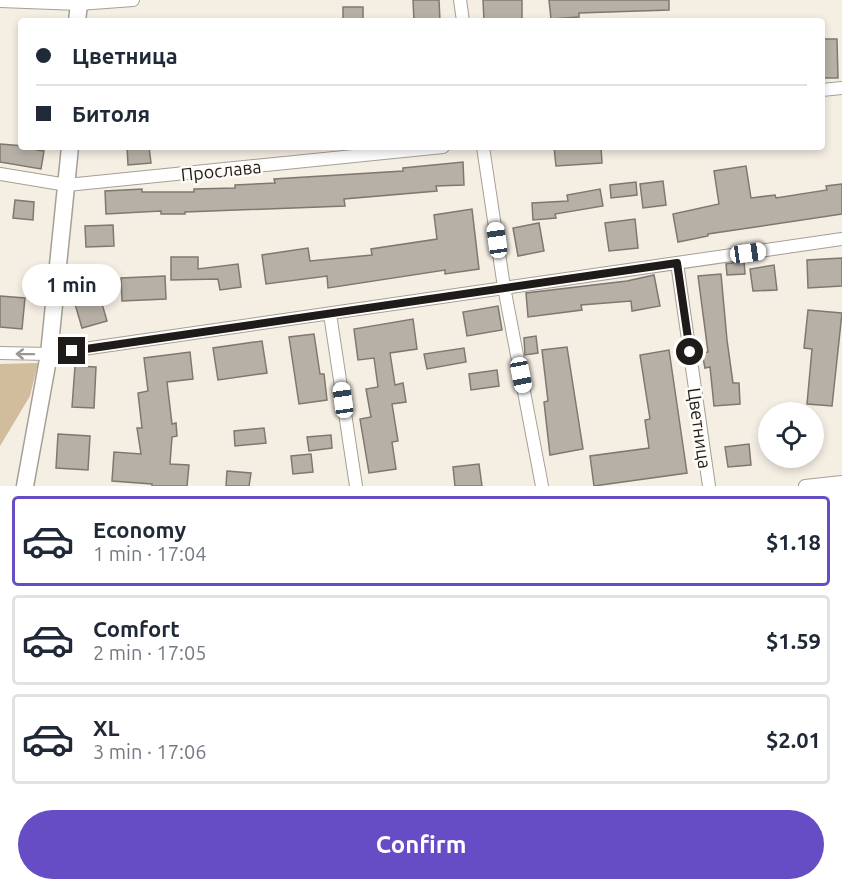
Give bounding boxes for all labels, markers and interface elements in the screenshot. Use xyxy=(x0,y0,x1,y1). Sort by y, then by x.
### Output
text: Цветница xyxy=(72,43,178,68)
text: Битоля xyxy=(72,101,150,126)
street label: Прослава xyxy=(180,156,262,184)
car xyxy=(486,221,508,259)
car xyxy=(729,242,767,264)
callout: 1 min xyxy=(22,264,122,306)
text: 1 min xyxy=(46,273,97,296)
route end xyxy=(58,337,85,364)
route start xyxy=(676,338,703,365)
one-way arrow xyxy=(15,348,35,359)
car xyxy=(509,356,533,394)
car xyxy=(332,381,354,419)
street label: Цветница xyxy=(684,386,716,470)
map controls xyxy=(758,402,824,468)
button: locate xyxy=(758,402,824,468)
icon: car xyxy=(21,514,75,568)
text: Economy xyxy=(93,517,186,542)
text: $1.18 xyxy=(766,529,821,554)
text: 1 min · 17:04 xyxy=(93,542,207,565)
icon: car xyxy=(21,613,75,667)
text: Comfort xyxy=(93,616,180,641)
text: $1.59 xyxy=(766,628,821,653)
text: 2 min · 17:05 xyxy=(93,641,207,664)
icon: car xyxy=(21,712,75,766)
text: XL xyxy=(93,715,120,740)
text: $2.01 xyxy=(766,727,821,752)
text: 3 min · 17:06 xyxy=(93,740,207,763)
button: Confirm xyxy=(18,810,824,879)

